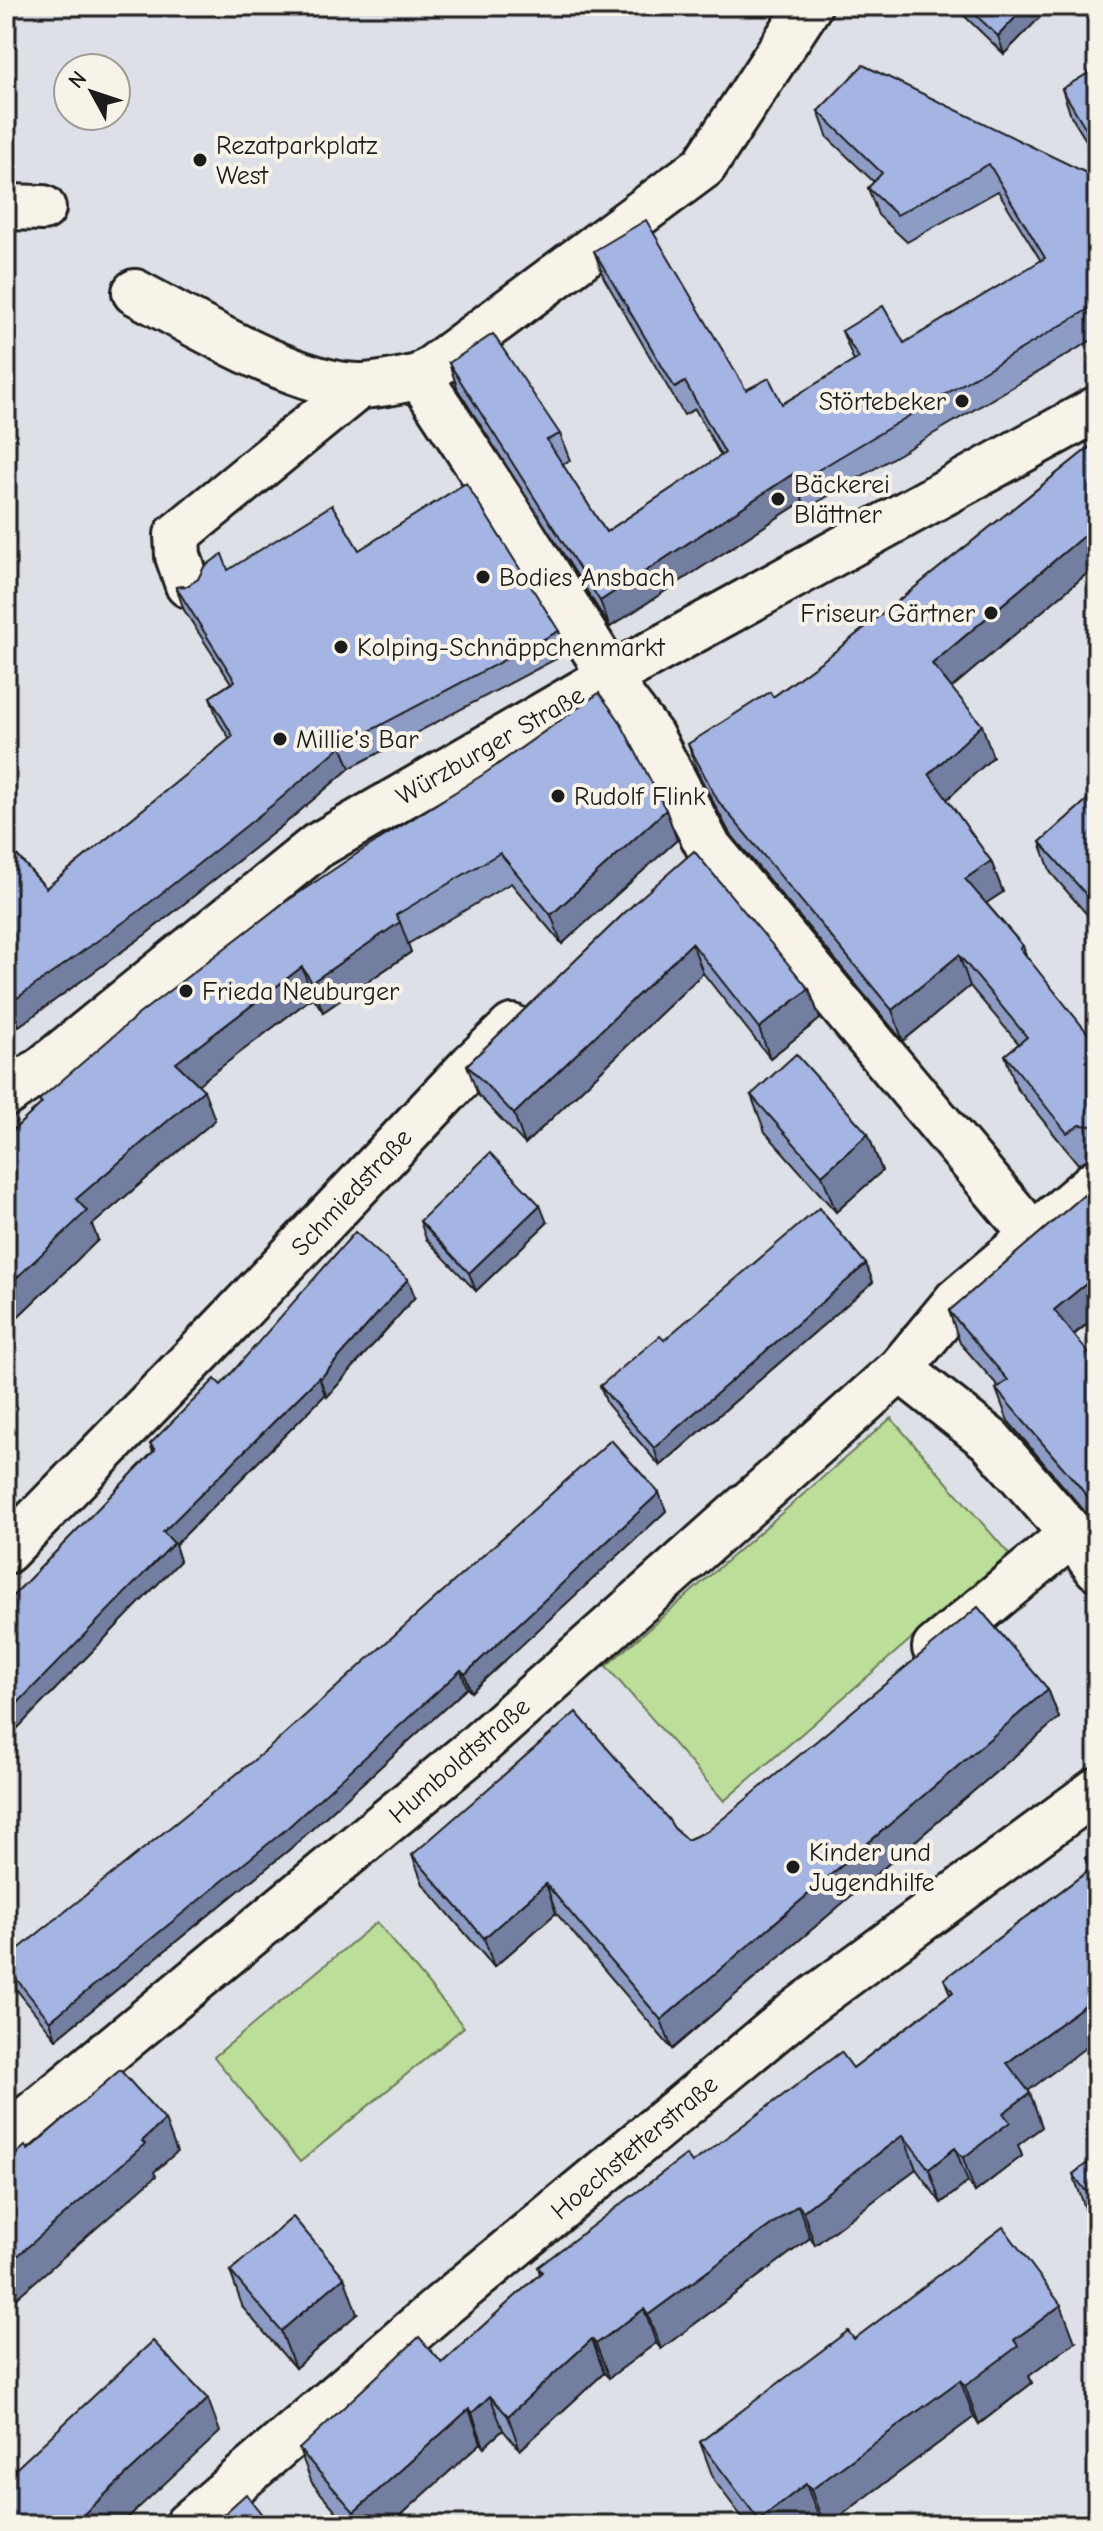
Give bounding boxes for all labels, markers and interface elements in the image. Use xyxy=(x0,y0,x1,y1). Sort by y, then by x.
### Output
north arrow xyxy=(52,52,132,132)
text: N xyxy=(63,66,92,94)
place label: Rezatparkplatz West xyxy=(216,131,378,191)
marker: Rezatparkplatz West xyxy=(191,151,209,169)
place label: Störtebeker xyxy=(819,387,947,417)
marker: Störtebeker xyxy=(953,392,971,410)
place label: Bäckerei Blättner xyxy=(794,470,890,530)
marker: Bäckerei Blättner xyxy=(769,490,787,508)
place label: Bodies Ansbach xyxy=(499,563,675,593)
marker: Bodies Ansbach xyxy=(474,568,492,586)
place label: Friseur Gärtner xyxy=(800,599,976,629)
marker: Friseur Gärtner xyxy=(982,604,1000,622)
place label: Kolping-Schnäppchenmarkt xyxy=(357,633,666,663)
marker: Kolping-Schnäppchenmarkt xyxy=(332,638,350,656)
street label: Würzburger Straße xyxy=(391,680,590,812)
place label: Millie's Bar xyxy=(296,725,419,755)
marker: Millie's Bar xyxy=(271,730,289,748)
place label: Rudolf Flink xyxy=(574,782,706,812)
marker: Rudolf Flink xyxy=(549,787,567,805)
place label: Frieda Neuburger xyxy=(202,977,400,1007)
marker: Frieda Neuburger xyxy=(177,982,195,1000)
street label: Schmiedstraße xyxy=(285,1123,418,1263)
street label: Humboldtstraße xyxy=(383,1692,536,1830)
place label: Kinder und Jugendhilfe xyxy=(809,1838,934,1898)
marker: Kinder und Jugendhilfe xyxy=(784,1858,802,1876)
street label: Hoechstetterstraße xyxy=(545,2069,724,2226)

